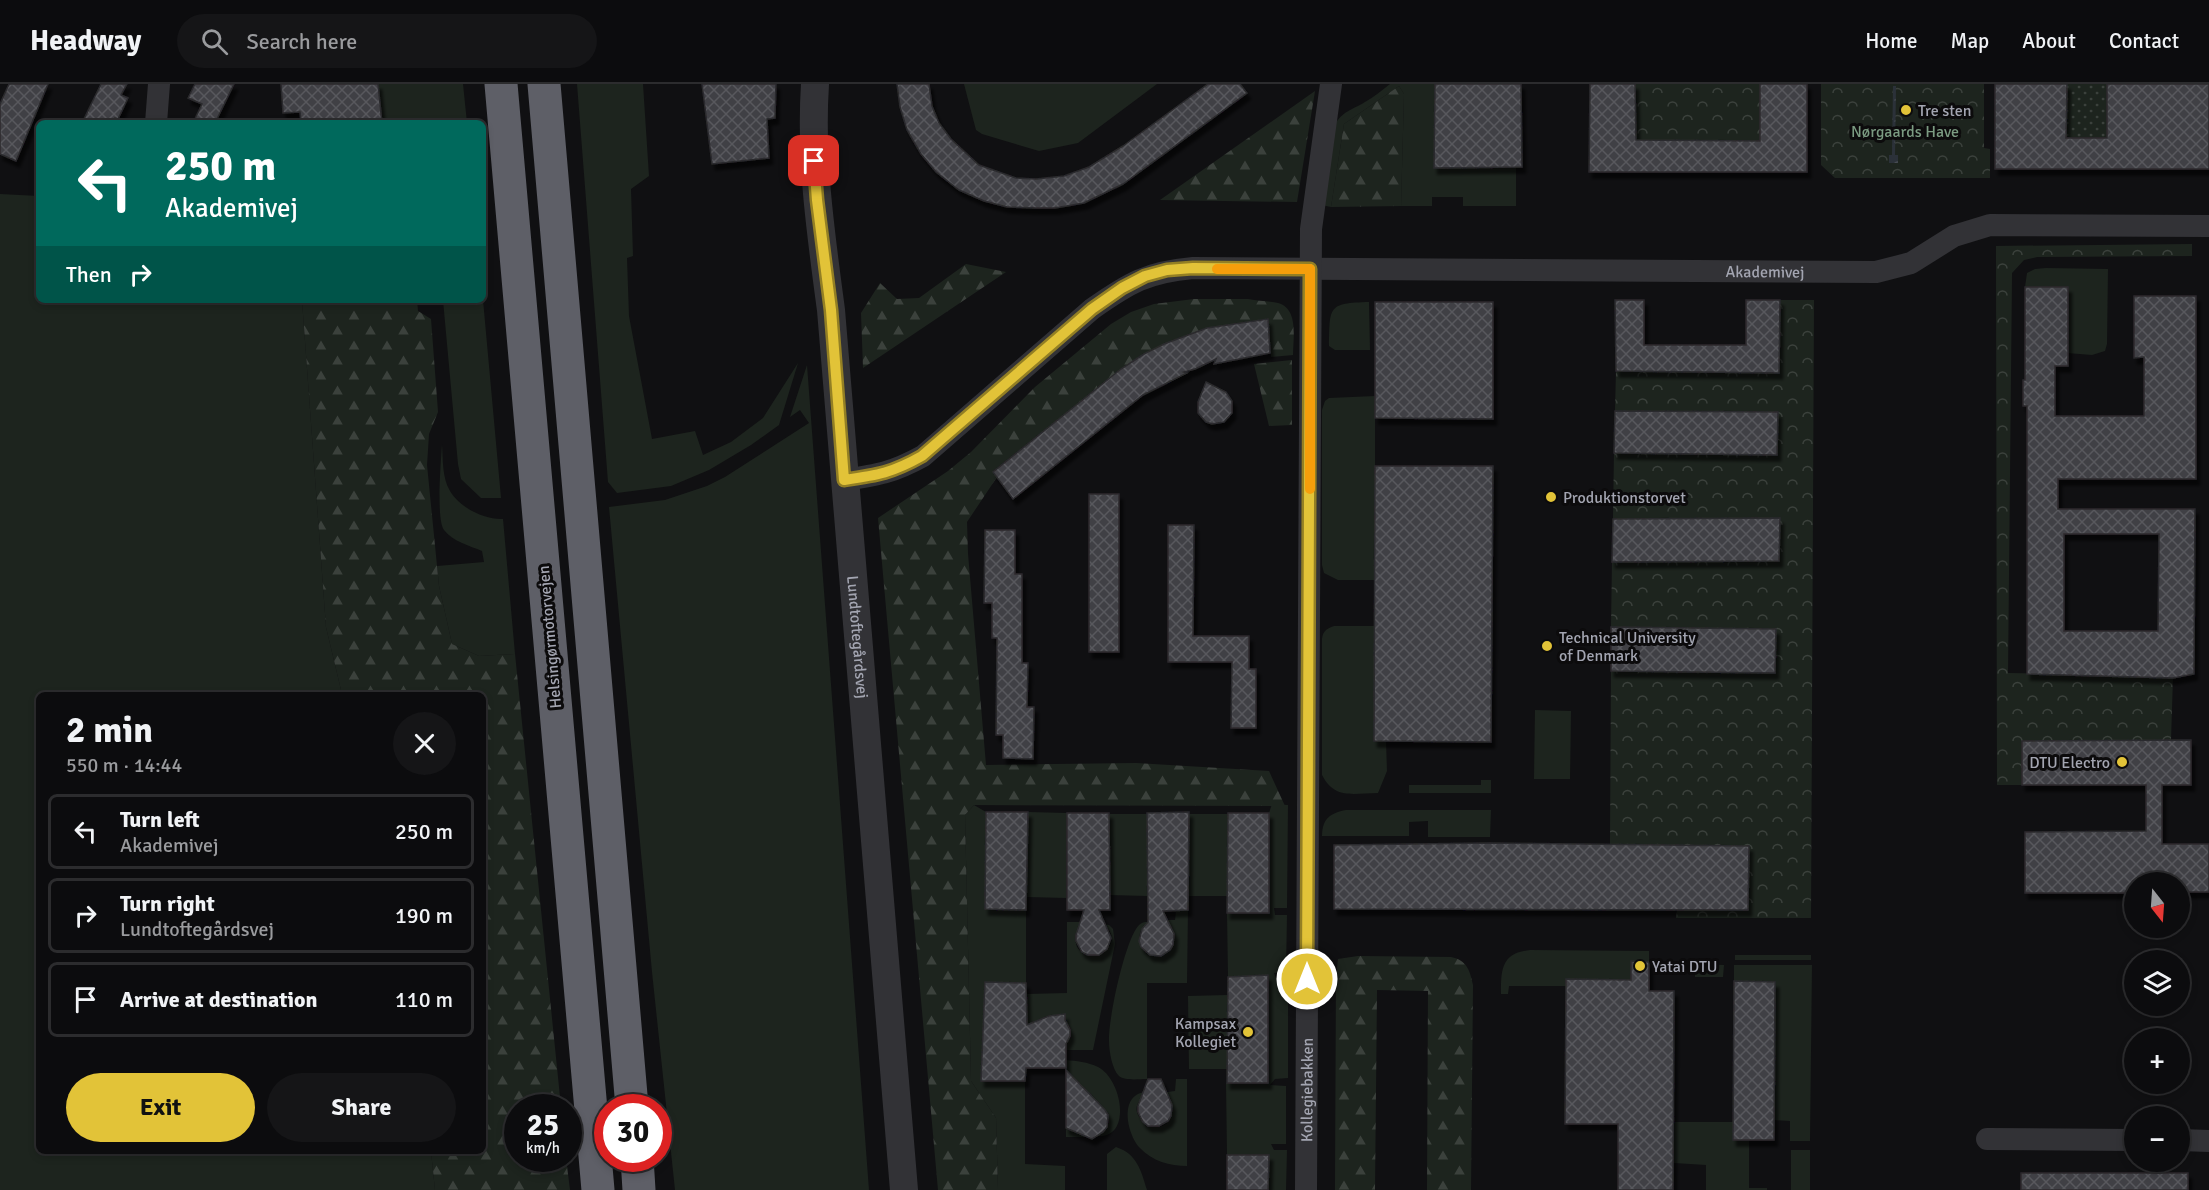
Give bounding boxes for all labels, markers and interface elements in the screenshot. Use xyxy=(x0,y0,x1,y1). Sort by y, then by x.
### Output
search box xyxy=(177,14,597,68)
text: Headway xyxy=(30,24,141,58)
icon: search xyxy=(198,25,231,58)
text: Search here xyxy=(246,28,357,55)
text: Home xyxy=(1865,28,1918,54)
text: Map xyxy=(1951,28,1989,54)
text: About xyxy=(2022,28,2076,54)
text: Contact xyxy=(2109,28,2179,54)
place label: Tre sten xyxy=(1918,101,1971,121)
marker: Tre sten xyxy=(1899,103,1913,117)
park label: Nørgaards Have xyxy=(1851,122,1959,142)
pin xyxy=(788,135,839,186)
text: 250 m xyxy=(165,141,276,192)
icon: left xyxy=(66,144,144,222)
icon: arrive xyxy=(797,144,830,177)
text: Akademivej xyxy=(165,192,298,225)
icon: right xyxy=(124,258,157,291)
text: Then xyxy=(66,261,112,288)
street label: Akademivej xyxy=(1726,262,1805,283)
place label: Produktionstorvet xyxy=(1563,488,1686,508)
marker: Produktionstorvet xyxy=(1544,490,1558,504)
street label: Helsingørmotorvejen xyxy=(534,565,566,709)
street label: Lundtoftegårdsvej xyxy=(842,575,872,699)
place label: Technical University of Denmark xyxy=(1559,628,1696,666)
marker: Technical University of Denmark xyxy=(1540,639,1554,653)
text: 2 min xyxy=(66,708,153,753)
button: close xyxy=(393,712,456,775)
text: 550 m · 14:44 xyxy=(66,753,182,778)
place label: DTU Electro xyxy=(2029,753,2110,773)
marker: DTU Electro xyxy=(2115,755,2129,769)
text: Turn left xyxy=(120,806,200,833)
icon: left xyxy=(69,815,102,848)
text: 250 m xyxy=(395,818,453,845)
text: Akademivej xyxy=(120,833,219,858)
north arrow xyxy=(2124,872,2190,938)
map controls xyxy=(2124,872,2190,1172)
text: Turn right xyxy=(120,890,215,917)
icon: right xyxy=(69,899,102,932)
text: 190 m xyxy=(395,902,453,929)
text: Lundtoftegårdsvej xyxy=(120,917,274,942)
position arrow xyxy=(1275,947,1339,1011)
button: layers xyxy=(2124,950,2190,1016)
place label: Yatai DTU xyxy=(1652,957,1718,977)
marker: Yatai DTU xyxy=(1633,959,1647,973)
icon: arrive xyxy=(69,983,102,1016)
text: Arrive at destination xyxy=(120,986,317,1013)
text: 110 m xyxy=(395,986,453,1013)
place label: Kampsax Kollegiet xyxy=(1175,1014,1237,1052)
marker: Kampsax Kollegiet xyxy=(1241,1025,1255,1039)
button: + xyxy=(2124,1028,2190,1094)
street label: Kollegiebakken xyxy=(1297,1038,1318,1142)
button: Exit xyxy=(66,1073,255,1142)
button: Share xyxy=(267,1073,456,1142)
speed limit sign: 30 xyxy=(594,1094,672,1172)
button: − xyxy=(2124,1106,2190,1172)
text: 25 xyxy=(527,1107,559,1144)
text: km/h xyxy=(526,1139,560,1157)

